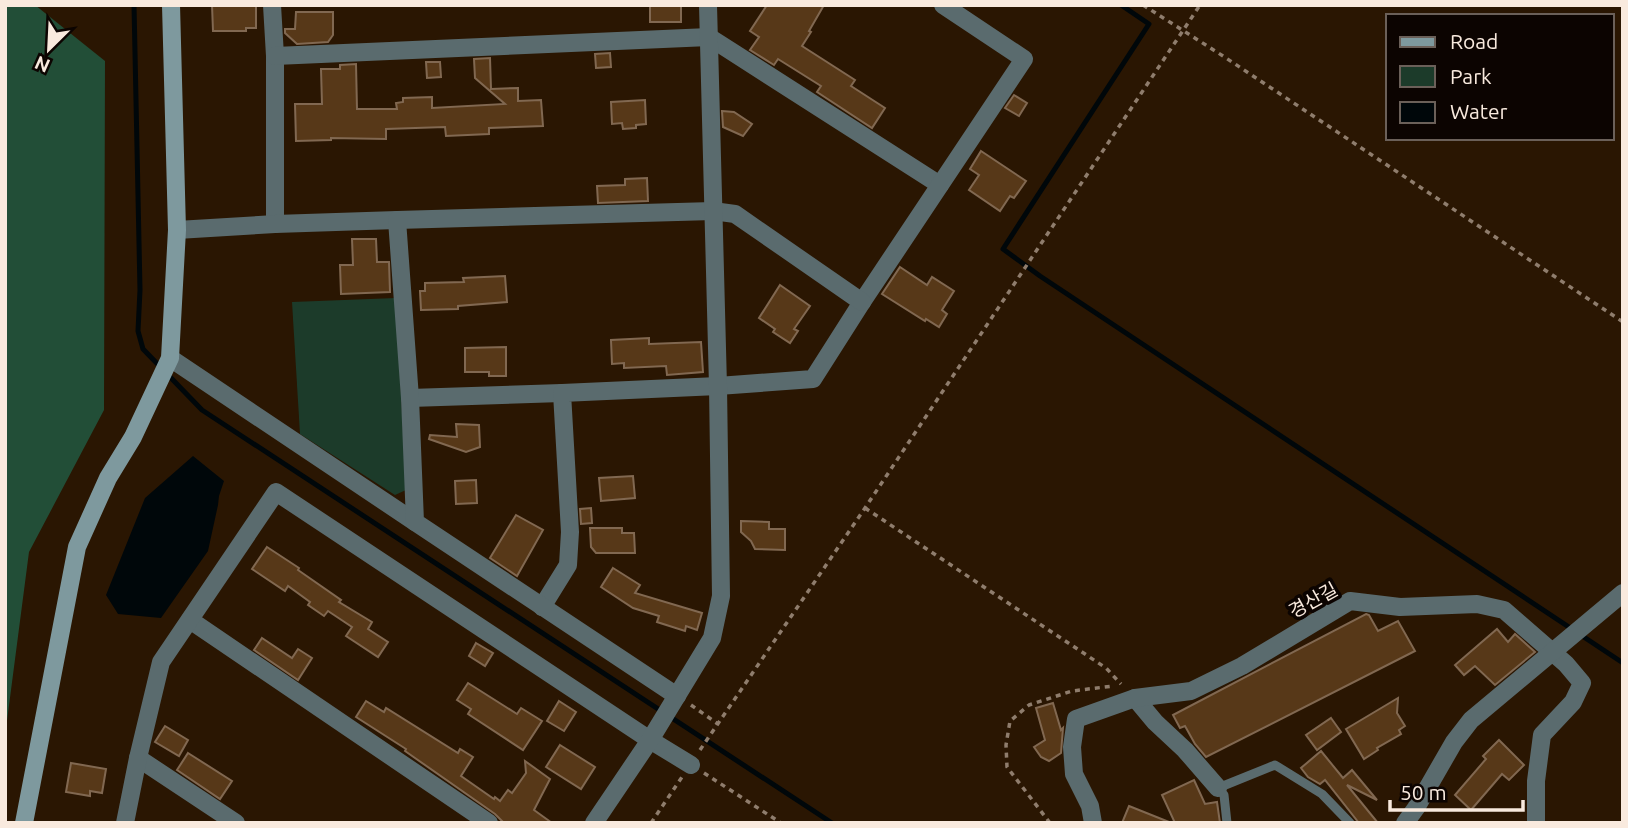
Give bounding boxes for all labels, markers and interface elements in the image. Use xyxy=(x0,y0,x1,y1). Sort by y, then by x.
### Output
north arrow xyxy=(14,14,84,84)
legend xyxy=(1386,14,1614,140)
text: Road xyxy=(1450,29,1498,53)
text: N xyxy=(31,52,53,77)
text: Park xyxy=(1450,64,1492,88)
text: Water xyxy=(1450,99,1508,123)
street label: 경산길 xyxy=(1285,578,1341,622)
scale bar xyxy=(1390,768,1523,812)
text: 50 m xyxy=(1400,780,1447,804)

